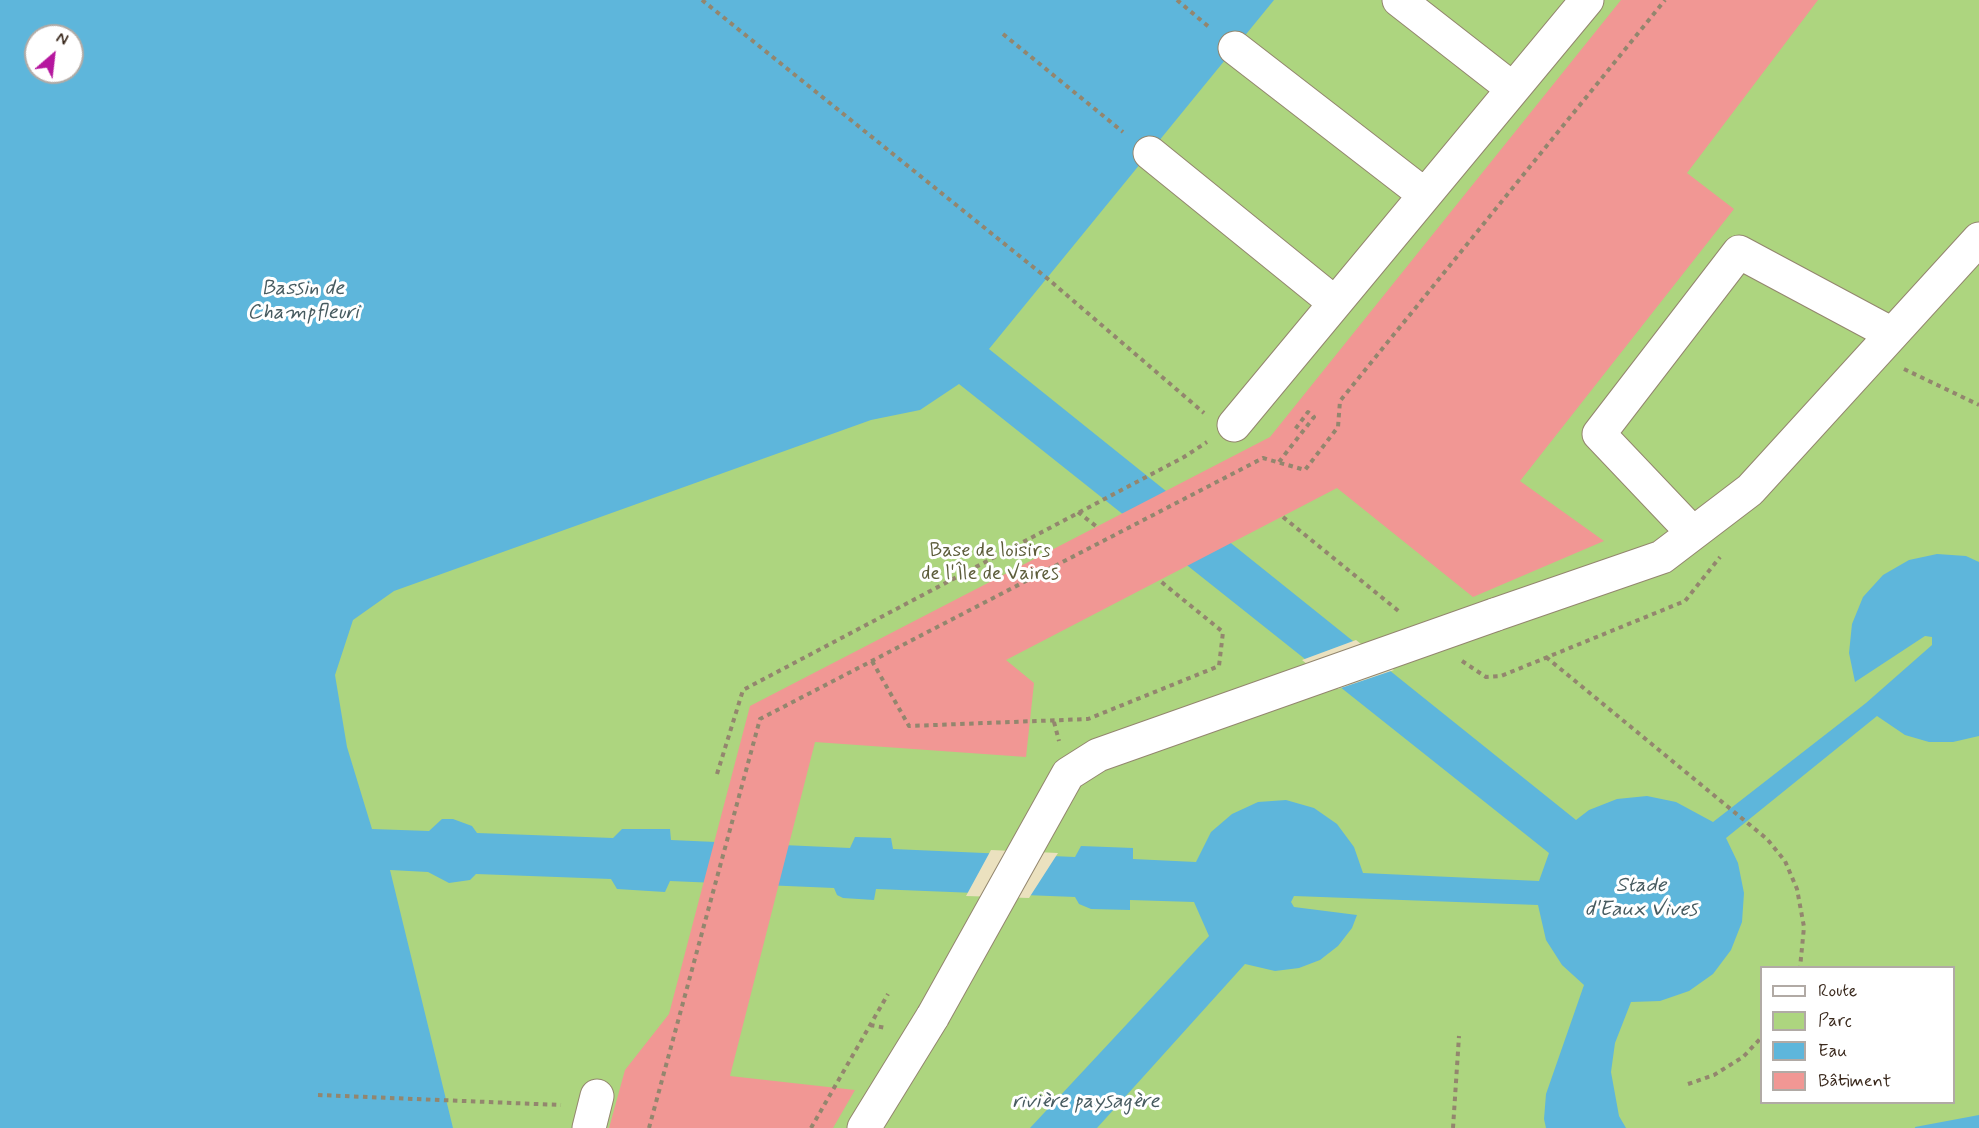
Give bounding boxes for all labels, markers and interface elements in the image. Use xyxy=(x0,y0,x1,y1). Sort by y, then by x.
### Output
north arrow xyxy=(24,24,84,84)
text: N xyxy=(52,28,71,51)
water label: Bassin de Champfleuri xyxy=(247,277,359,327)
park label: Base de loisirs de l'Île de Vaires xyxy=(921,540,1059,587)
water label: Stade d'Eaux Vives xyxy=(1585,874,1697,924)
legend xyxy=(1760,966,1955,1104)
text: Route xyxy=(1818,979,1857,1003)
text: Parc xyxy=(1818,1009,1852,1033)
text: Eau xyxy=(1818,1039,1847,1063)
text: Bâtiment xyxy=(1818,1069,1891,1093)
water label: rivière paysagère xyxy=(1012,1090,1160,1116)

